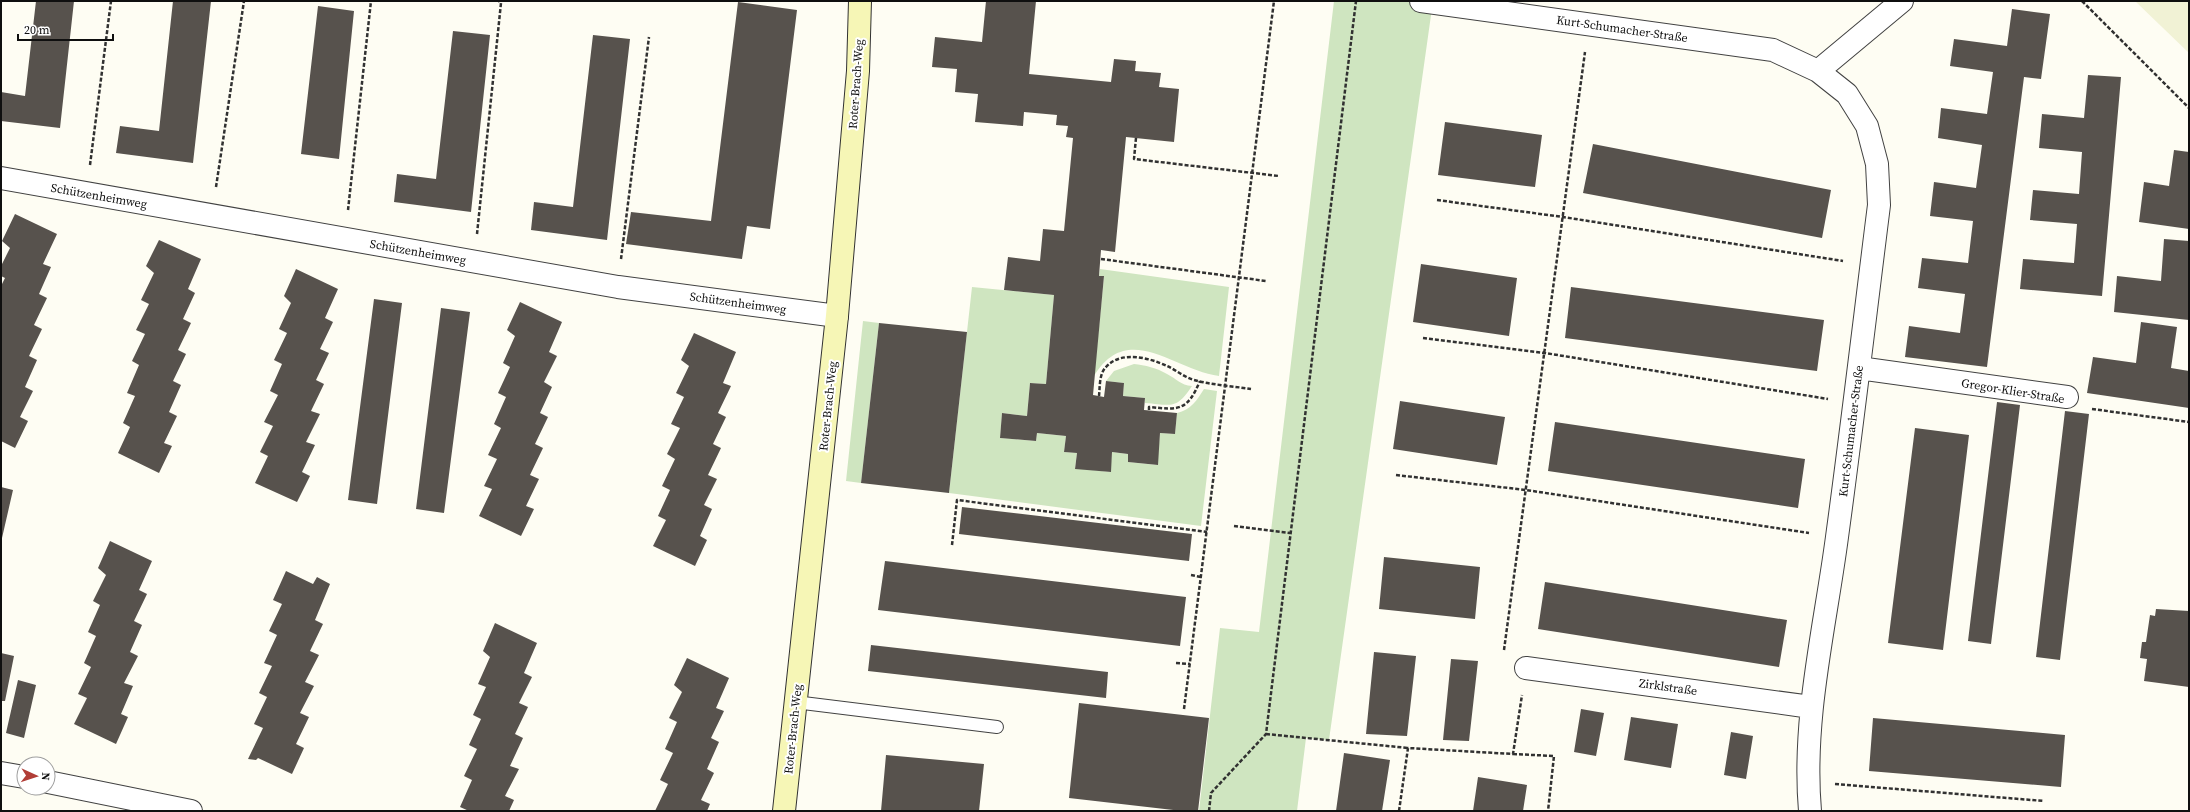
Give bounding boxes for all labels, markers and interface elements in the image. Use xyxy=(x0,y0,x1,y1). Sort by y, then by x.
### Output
street label: Kurt-Schumacher-Straße xyxy=(1555,12,1689,46)
scale bar xyxy=(18,16,113,42)
text: 20 m xyxy=(24,22,50,38)
street label: Roter-Brach-Weg xyxy=(845,38,867,130)
street label: Schützenheimweg xyxy=(50,180,148,212)
street label: Schützenheimweg xyxy=(369,236,467,268)
street label: Schützenheimweg xyxy=(689,288,787,318)
street label: Roter-Brach-Weg xyxy=(815,360,841,452)
street label: Kurt-Schumacher-Straße xyxy=(1835,364,1867,498)
street label: Gregor-Klier-Straße xyxy=(1960,375,2066,407)
street label: Zirklstraße xyxy=(1638,675,1698,699)
street label: Roter-Brach-Weg xyxy=(780,683,806,775)
north arrow xyxy=(16,756,56,796)
text: N xyxy=(38,772,53,781)

